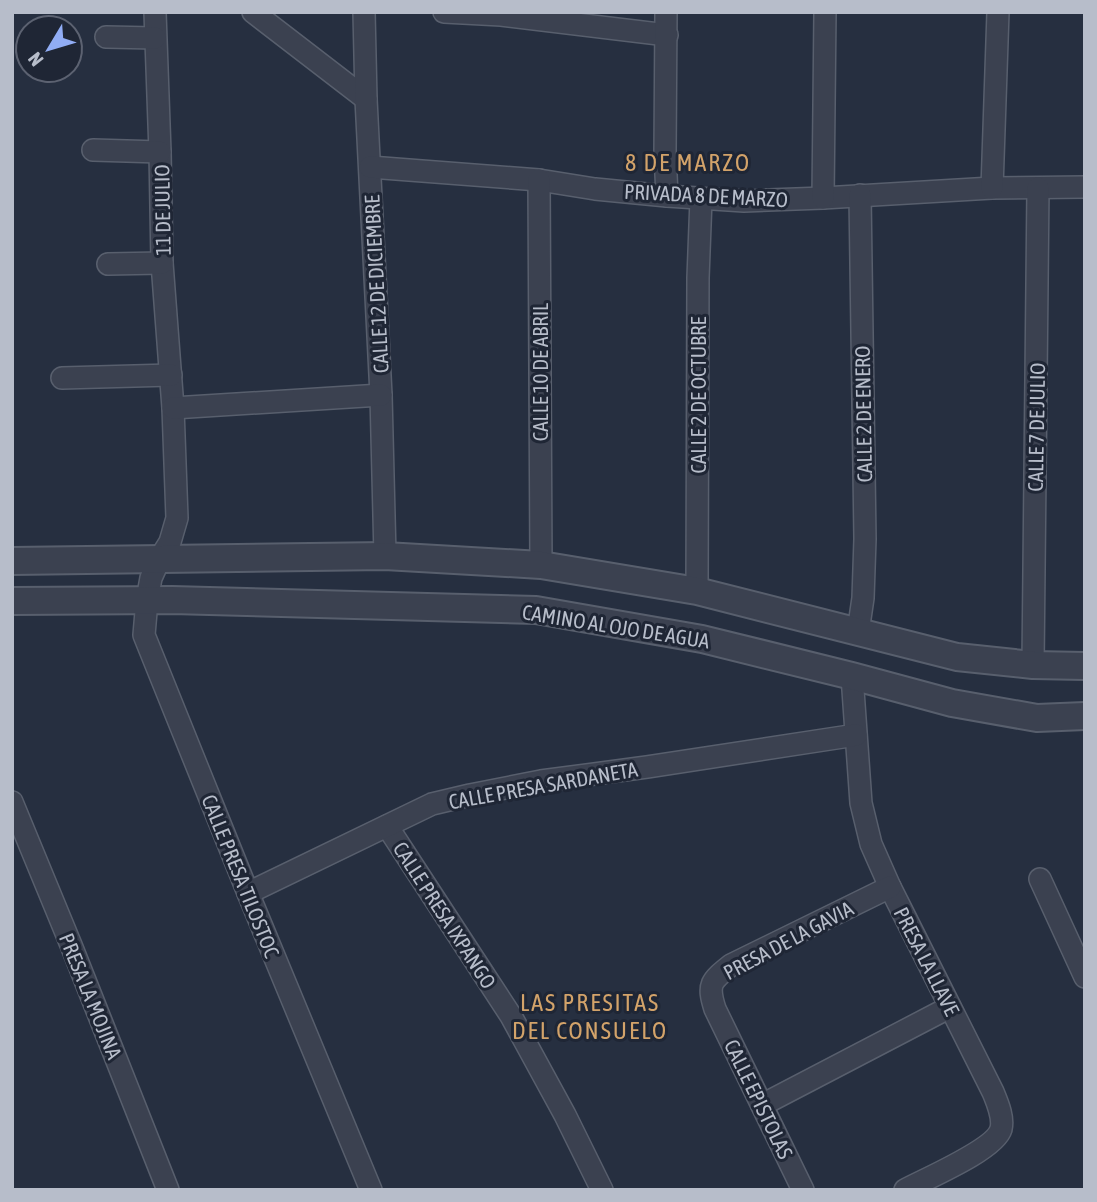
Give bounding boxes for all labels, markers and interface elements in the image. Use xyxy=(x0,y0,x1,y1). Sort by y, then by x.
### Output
north arrow xyxy=(14,14,84,84)
text: N xyxy=(23,48,48,71)
district label: 8 DE MARZO xyxy=(625,149,751,176)
street label: 11 DE JULIO xyxy=(149,164,175,256)
street label: PRIVADA 8 DE MARZO xyxy=(623,179,789,211)
street label: CALLE 12 DE DICIEMBRE xyxy=(359,194,393,374)
street label: CALLE 10 DE ABRIL xyxy=(528,303,552,441)
street label: CALLE 2 DE OCTUBRE xyxy=(686,317,710,473)
street label: CALLE 2 DE ENERO xyxy=(850,345,876,483)
street label: CALLE 7 DE JULIO xyxy=(1023,362,1049,492)
street label: CAMINO AL OJO DE AGUA xyxy=(521,599,712,653)
street label: CALLE PRESA SARDANETA xyxy=(447,756,640,813)
street label: CALLE PRESA TILOSTOC xyxy=(197,791,285,961)
street label: CALLE PRESA IXPANGO xyxy=(389,837,501,993)
street label: PRESA DE LA GAVIA xyxy=(719,895,858,984)
street label: PRESA LA LLAVE xyxy=(889,903,965,1019)
street label: PRESA LA MOJINA xyxy=(55,930,127,1063)
district label: LAS PRESITAS DEL CONSUELO xyxy=(512,989,668,1044)
street label: CALLE EPISTOLAS xyxy=(720,1036,798,1163)

